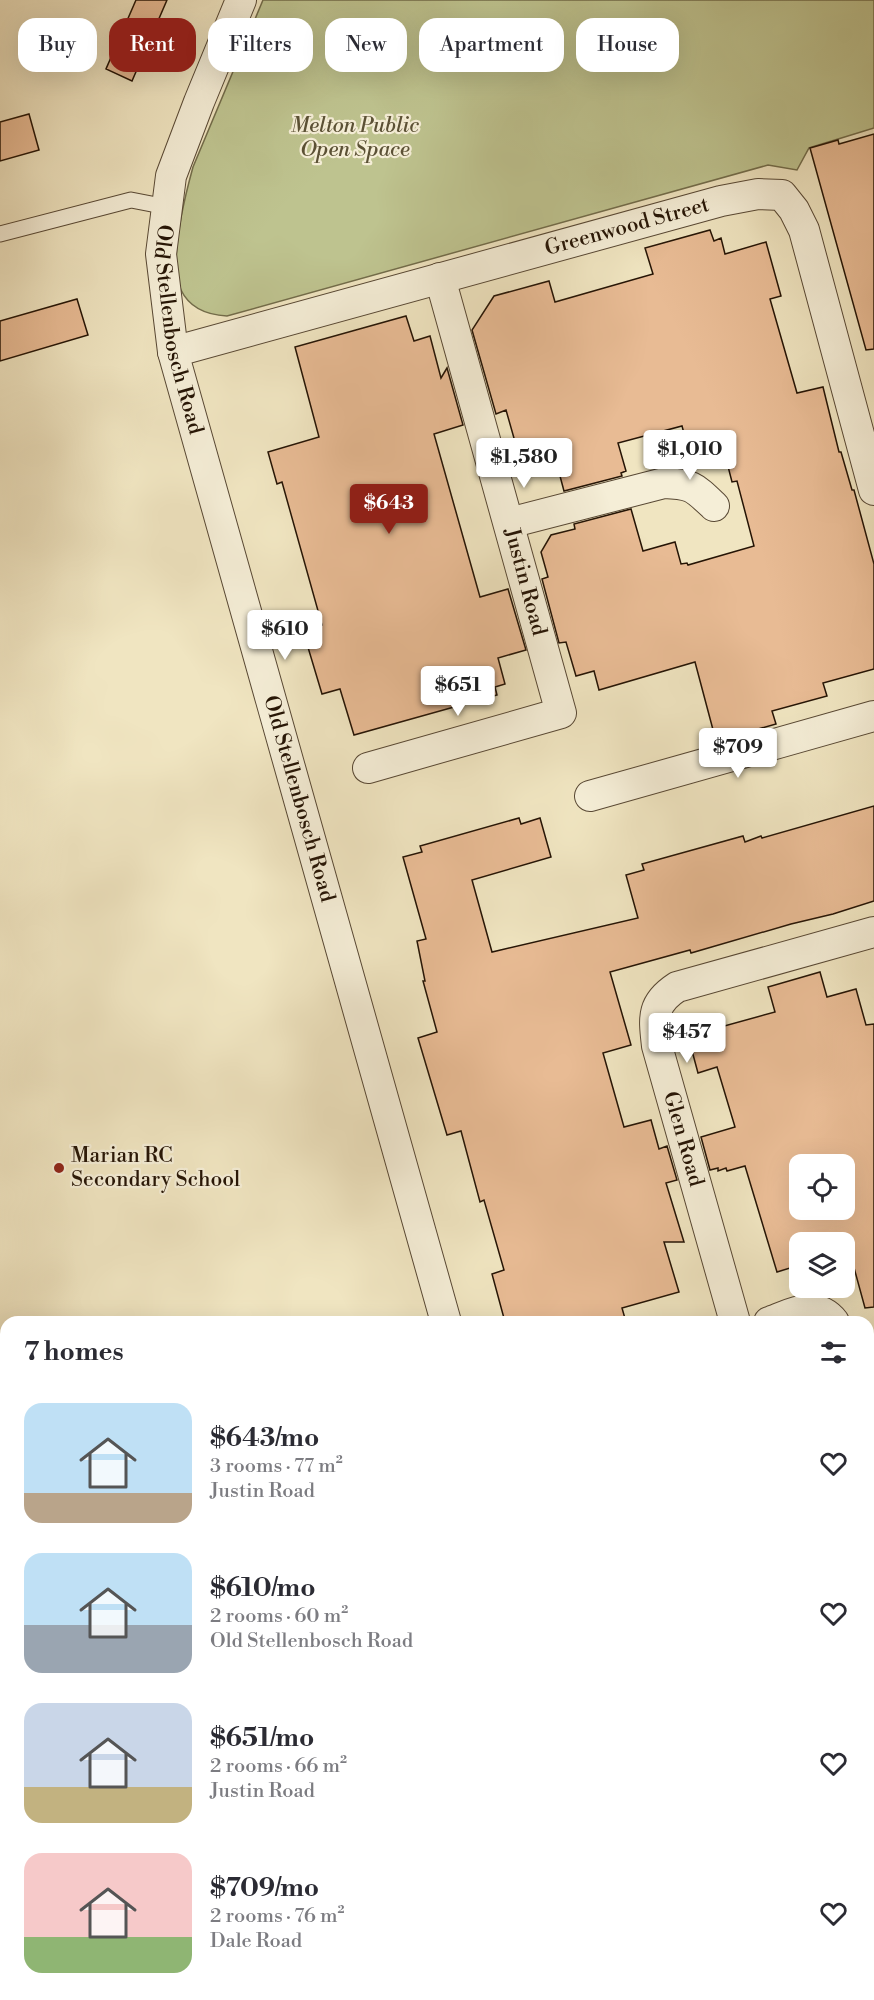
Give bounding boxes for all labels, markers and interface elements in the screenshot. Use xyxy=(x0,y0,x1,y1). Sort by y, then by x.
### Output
chip: Buy xyxy=(18,18,97,72)
chip: Rent xyxy=(109,18,196,72)
chip: Filters xyxy=(208,18,313,72)
chip: New xyxy=(325,18,407,72)
chip: Apartment xyxy=(419,18,564,72)
chip: House xyxy=(576,18,679,72)
park label: Melton Public Open Space xyxy=(291,113,419,163)
street label: Greenwood Street xyxy=(542,192,713,262)
street label: Old Stellenbosch Road xyxy=(147,223,209,437)
pin: $1,010 xyxy=(641,430,739,481)
text: $1,010 xyxy=(657,437,723,462)
pin: $1,580 xyxy=(475,438,573,489)
text: $1,580 xyxy=(490,445,558,470)
pin: $643 xyxy=(353,484,425,535)
text: $643 xyxy=(364,491,414,516)
street label: Justin Road xyxy=(498,524,552,639)
pin: $610 xyxy=(249,610,321,661)
text: $610 xyxy=(261,617,309,642)
pin: $651 xyxy=(422,666,494,717)
text: $651 xyxy=(435,673,481,698)
street label: Old Stellenbosch Road xyxy=(257,693,340,905)
pin: $709 xyxy=(702,728,774,779)
text: $709 xyxy=(713,735,763,760)
pin: $457 xyxy=(651,1013,723,1064)
text: $457 xyxy=(663,1020,711,1045)
street label: Glen Road xyxy=(657,1088,709,1190)
place label: Marian RC Secondary School xyxy=(71,1143,240,1193)
map controls xyxy=(789,1154,855,1298)
button: locate xyxy=(789,1154,855,1220)
marker: Marian RC Secondary School xyxy=(52,1161,66,1175)
button: layers xyxy=(789,1232,855,1298)
text: 7 homes xyxy=(24,1336,124,1368)
icon: filters xyxy=(817,1336,850,1369)
text: $643/mo xyxy=(210,1422,319,1454)
icon: home xyxy=(72,1427,144,1499)
icon: heart xyxy=(817,1447,850,1480)
text: 3 rooms · 77 m² xyxy=(210,1454,343,1479)
text: Justin Road xyxy=(210,1479,315,1504)
text: $610/mo xyxy=(210,1572,316,1604)
icon: home xyxy=(72,1577,144,1649)
icon: heart xyxy=(817,1597,850,1630)
text: 2 rooms · 60 m² xyxy=(210,1604,348,1629)
text: Old Stellenbosch Road xyxy=(210,1629,413,1654)
text: $651/mo xyxy=(210,1722,314,1754)
icon: home xyxy=(72,1727,144,1799)
icon: heart xyxy=(817,1747,850,1780)
text: 2 rooms · 66 m² xyxy=(210,1754,347,1779)
text: Justin Road xyxy=(210,1779,315,1804)
text: $709/mo xyxy=(210,1872,319,1904)
icon: home xyxy=(72,1877,144,1949)
icon: heart xyxy=(817,1897,850,1930)
text: 2 rooms · 76 m² xyxy=(210,1904,344,1929)
text: Dale Road xyxy=(210,1929,302,1954)

